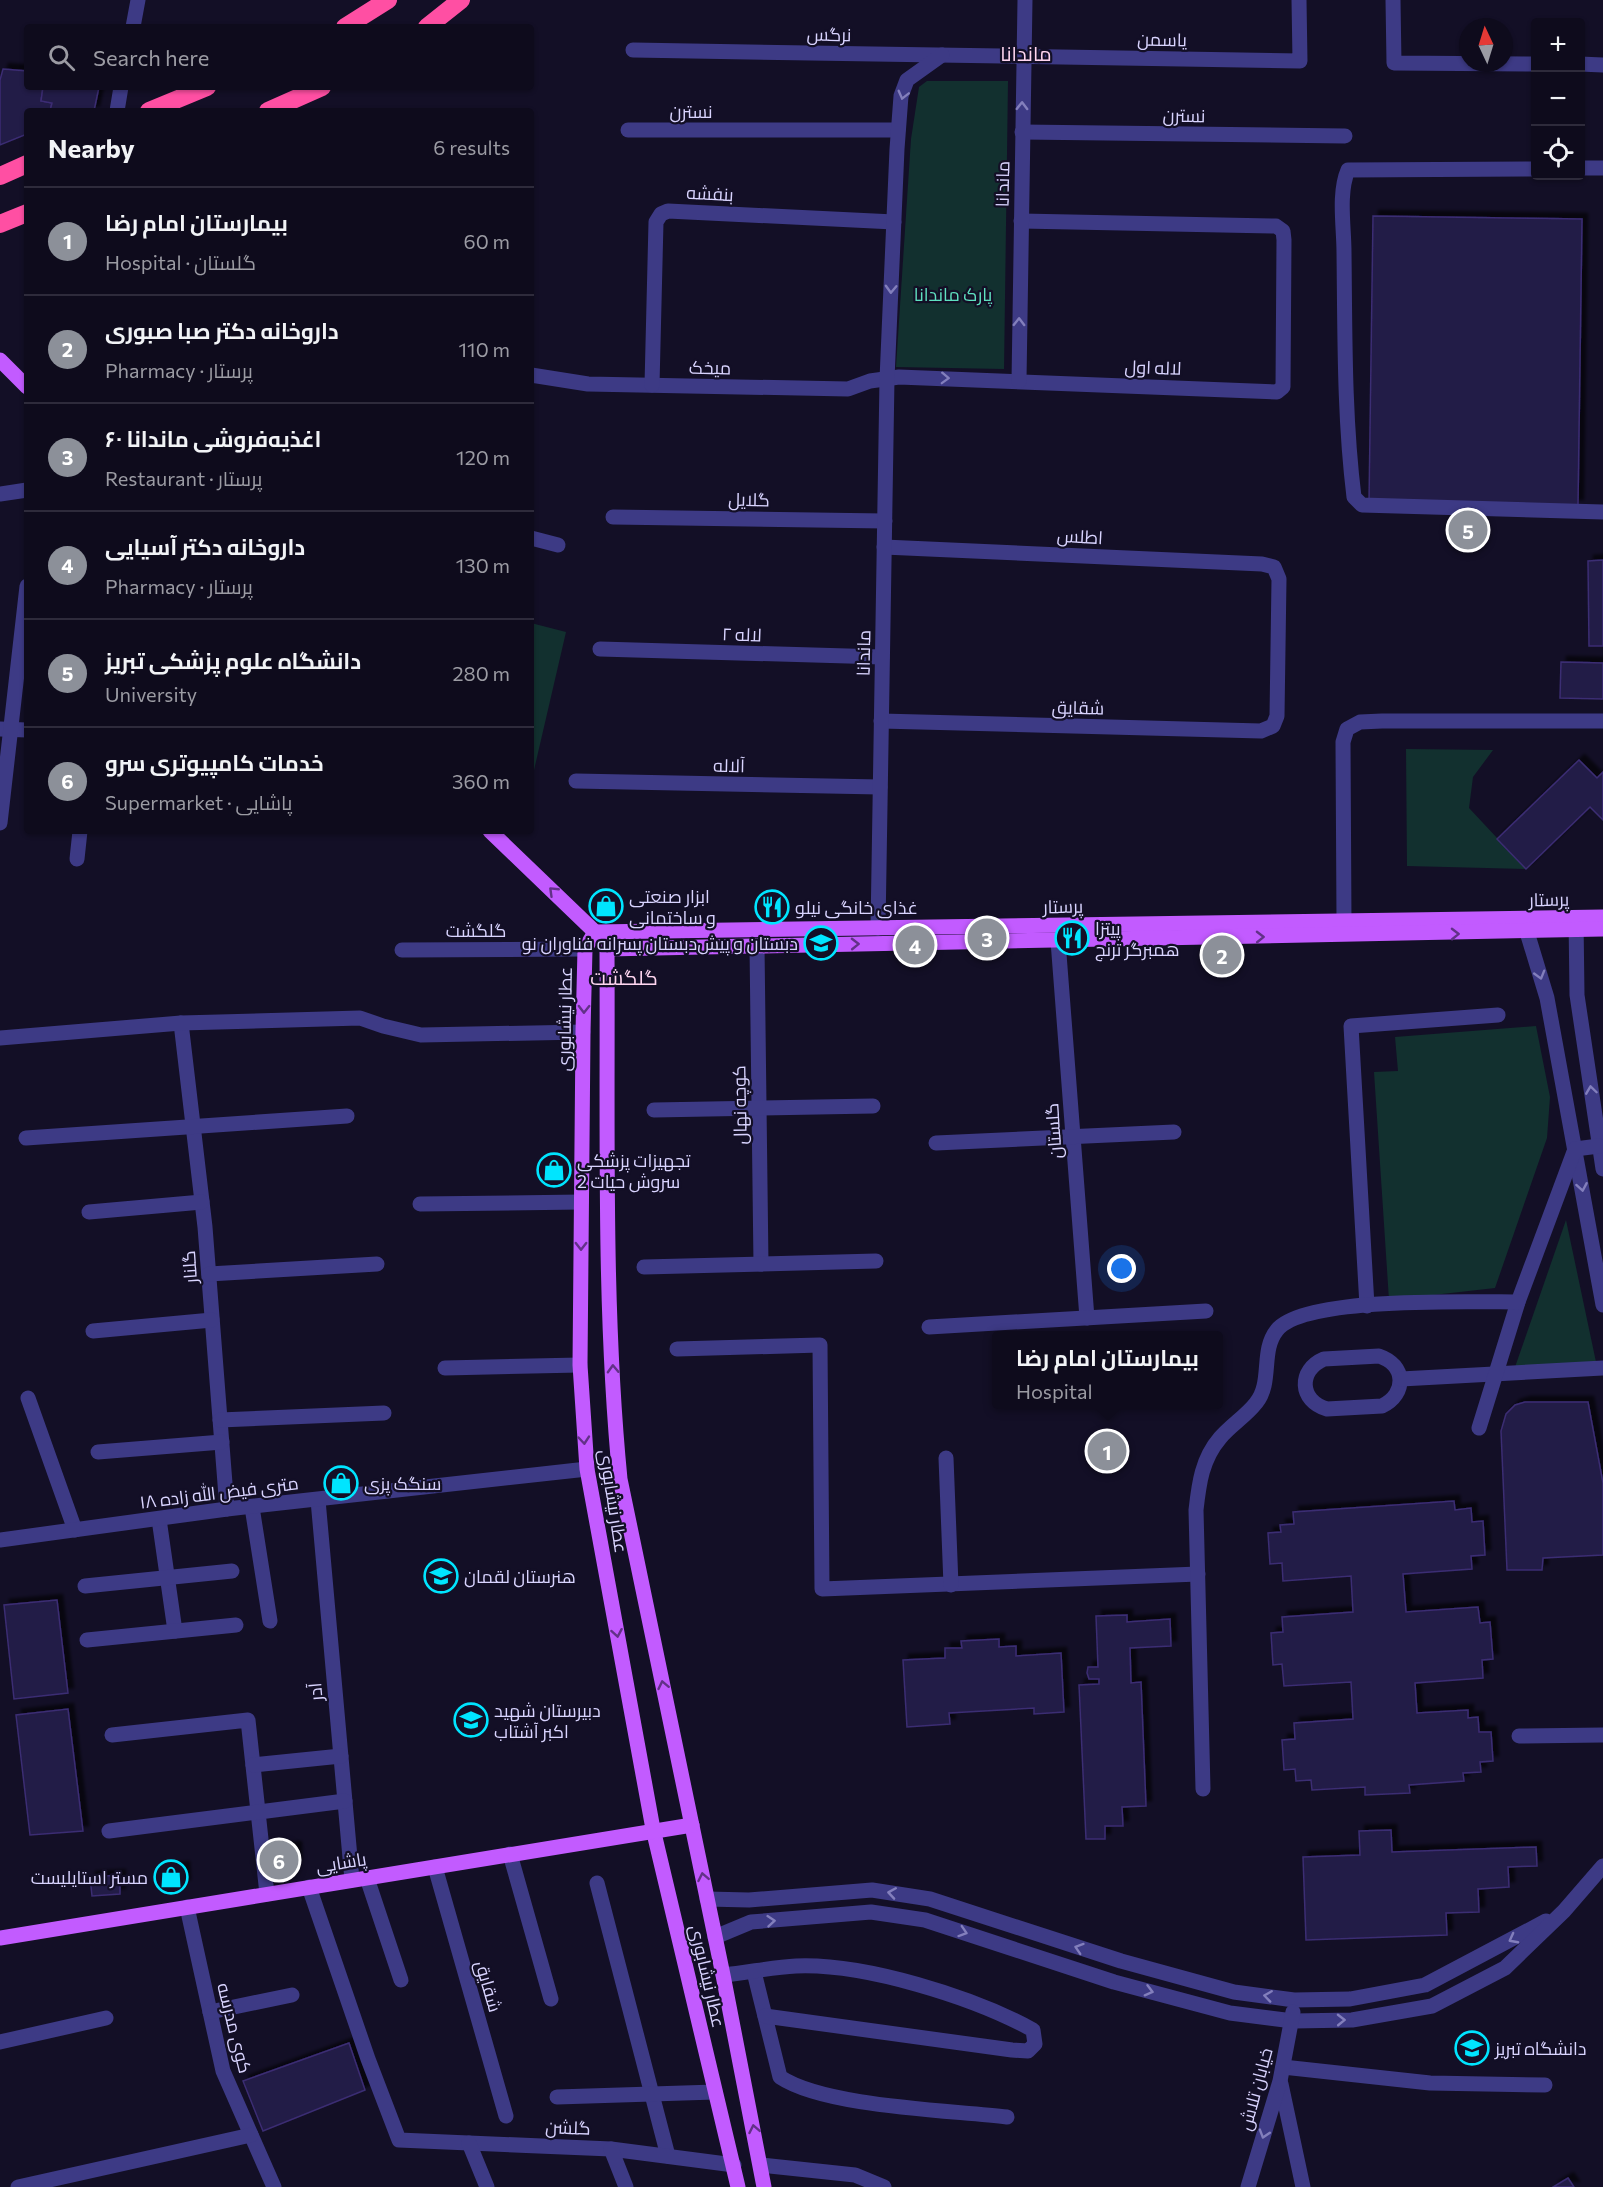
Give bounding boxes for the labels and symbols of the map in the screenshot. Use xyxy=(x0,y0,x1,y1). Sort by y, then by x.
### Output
north arrow xyxy=(1459,18,1513,72)
street label: نرگس xyxy=(806,23,852,46)
street label: یاسمن xyxy=(1137,28,1187,51)
district label: ماندانا xyxy=(1000,41,1052,65)
one-way arrow xyxy=(897,90,910,100)
street label: نسترن xyxy=(670,100,712,123)
one-way arrow xyxy=(1016,102,1029,111)
street label: نسترن xyxy=(1162,104,1206,127)
street label: ماندانا xyxy=(991,161,1013,207)
street label: بنفشه xyxy=(686,181,734,205)
park label: پارک ماندانا xyxy=(914,283,993,307)
one-way arrow xyxy=(884,284,897,293)
one-way arrow xyxy=(1013,318,1025,327)
street label: لاله اول xyxy=(1124,355,1182,380)
street label: میخک xyxy=(689,356,731,378)
one-way arrow xyxy=(941,372,950,385)
street label: گلایل xyxy=(728,488,770,511)
pin: 5 xyxy=(1448,508,1488,552)
street label: اطلس xyxy=(1056,524,1104,549)
street label: لاله ۲ xyxy=(722,622,762,646)
street label: ماندانا xyxy=(852,630,874,676)
street label: شقایق xyxy=(1051,696,1105,720)
street label: آلاله xyxy=(713,754,745,776)
place label: ابزار صنعتی و ساختمانی xyxy=(629,885,716,929)
one-way arrow xyxy=(549,888,560,899)
shop icon: ابزار صنعتی و ساختمانی xyxy=(588,888,624,924)
street label: پرستار xyxy=(1528,888,1570,912)
restaurant icon: غذای خانگی نیلو xyxy=(754,889,790,925)
street label: پرستار xyxy=(1042,895,1084,919)
place label: غذای خانگی نیلو xyxy=(795,896,918,919)
pin: 3 xyxy=(968,916,1006,960)
place label: پیتزا همبرگر ترنج xyxy=(1095,917,1179,962)
street label: گلگشت xyxy=(446,919,506,941)
restaurant icon: پیتزا همبرگر ترنج xyxy=(1054,920,1090,956)
pin: 4 xyxy=(896,922,934,968)
school or university icon: دبستان و پیش‌دبستان پسرانه فناوران نو xyxy=(803,925,839,961)
one-way arrow xyxy=(1450,928,1459,940)
one-way arrow xyxy=(1255,931,1264,944)
place label: دبستان و پیش‌دبستان پسرانه فناوران نو xyxy=(522,932,798,956)
pin: 2 xyxy=(1202,932,1242,978)
one-way arrow xyxy=(850,938,859,950)
district label: گلگشت xyxy=(590,965,658,989)
street label: عطار نیشابوری xyxy=(552,967,577,1071)
one-way arrow xyxy=(1533,969,1545,980)
one-way arrow xyxy=(578,1004,590,1013)
street label: کوچه نهال xyxy=(727,1065,753,1145)
one-way arrow xyxy=(1585,1086,1597,1095)
street label: گلستان xyxy=(1040,1102,1067,1160)
place label: تجهیزات پزشکی سروش حیات 2 xyxy=(577,1149,691,1193)
shop icon: تجهیزات پزشکی سروش حیات 2 xyxy=(536,1152,572,1188)
one-way arrow xyxy=(1575,1182,1588,1192)
one-way arrow xyxy=(575,1241,587,1250)
street label: گلنار xyxy=(177,1250,202,1285)
your location xyxy=(1107,1254,1136,1283)
one-way arrow xyxy=(607,1365,620,1374)
pin: 1 xyxy=(1088,1428,1126,1474)
one-way arrow xyxy=(577,1436,590,1445)
street label: عطار نیشابوری xyxy=(594,1448,633,1555)
shop icon: سنگک پزی xyxy=(323,1465,359,1501)
street label: ۱۸ متری فیض الله زاده xyxy=(138,1471,300,1514)
place label: سنگک پزی xyxy=(364,1472,441,1496)
school or university icon: هنرستان لقمان xyxy=(423,1558,459,1594)
place label: هنرستان لقمان xyxy=(464,1565,576,1588)
one-way arrow xyxy=(610,1627,623,1637)
one-way arrow xyxy=(657,1681,670,1691)
street label: آدر xyxy=(303,1682,328,1703)
place label: دبیرستان شهید اکبر آشتاب xyxy=(494,1699,601,1743)
school or university icon: دبیرستان شهید اکبر آشتاب xyxy=(453,1702,489,1738)
pin: 6 xyxy=(260,1838,298,1882)
street label: پاشایی xyxy=(314,1847,368,1879)
shop icon: مستر استایلیست xyxy=(153,1859,189,1895)
place label: مستر استایلیست xyxy=(31,1866,148,1889)
one-way arrow xyxy=(697,1872,710,1882)
one-way arrow xyxy=(888,1888,897,1900)
one-way arrow xyxy=(766,1914,775,1927)
street label: عطار نیشابوری xyxy=(685,1923,730,2030)
one-way arrow xyxy=(957,1925,968,1938)
one-way arrow xyxy=(1509,1932,1519,1943)
one-way arrow xyxy=(1074,1943,1085,1955)
street label: شقایق xyxy=(469,1958,507,2015)
street label: کوی مدرسه xyxy=(212,1980,257,2076)
one-way arrow xyxy=(1143,1984,1154,1996)
one-way arrow xyxy=(1263,1990,1272,2003)
one-way arrow xyxy=(1336,2014,1345,2027)
school or university icon: دانشگاه تبریز xyxy=(1454,2030,1490,2066)
place label: دانشگاه تبریز xyxy=(1494,2037,1587,2060)
street label: خیابان تلاش xyxy=(1233,2045,1278,2133)
street label: گلشن xyxy=(545,2115,591,2140)
one-way arrow xyxy=(748,2125,761,2135)
one-way arrow xyxy=(1259,2128,1271,2139)

